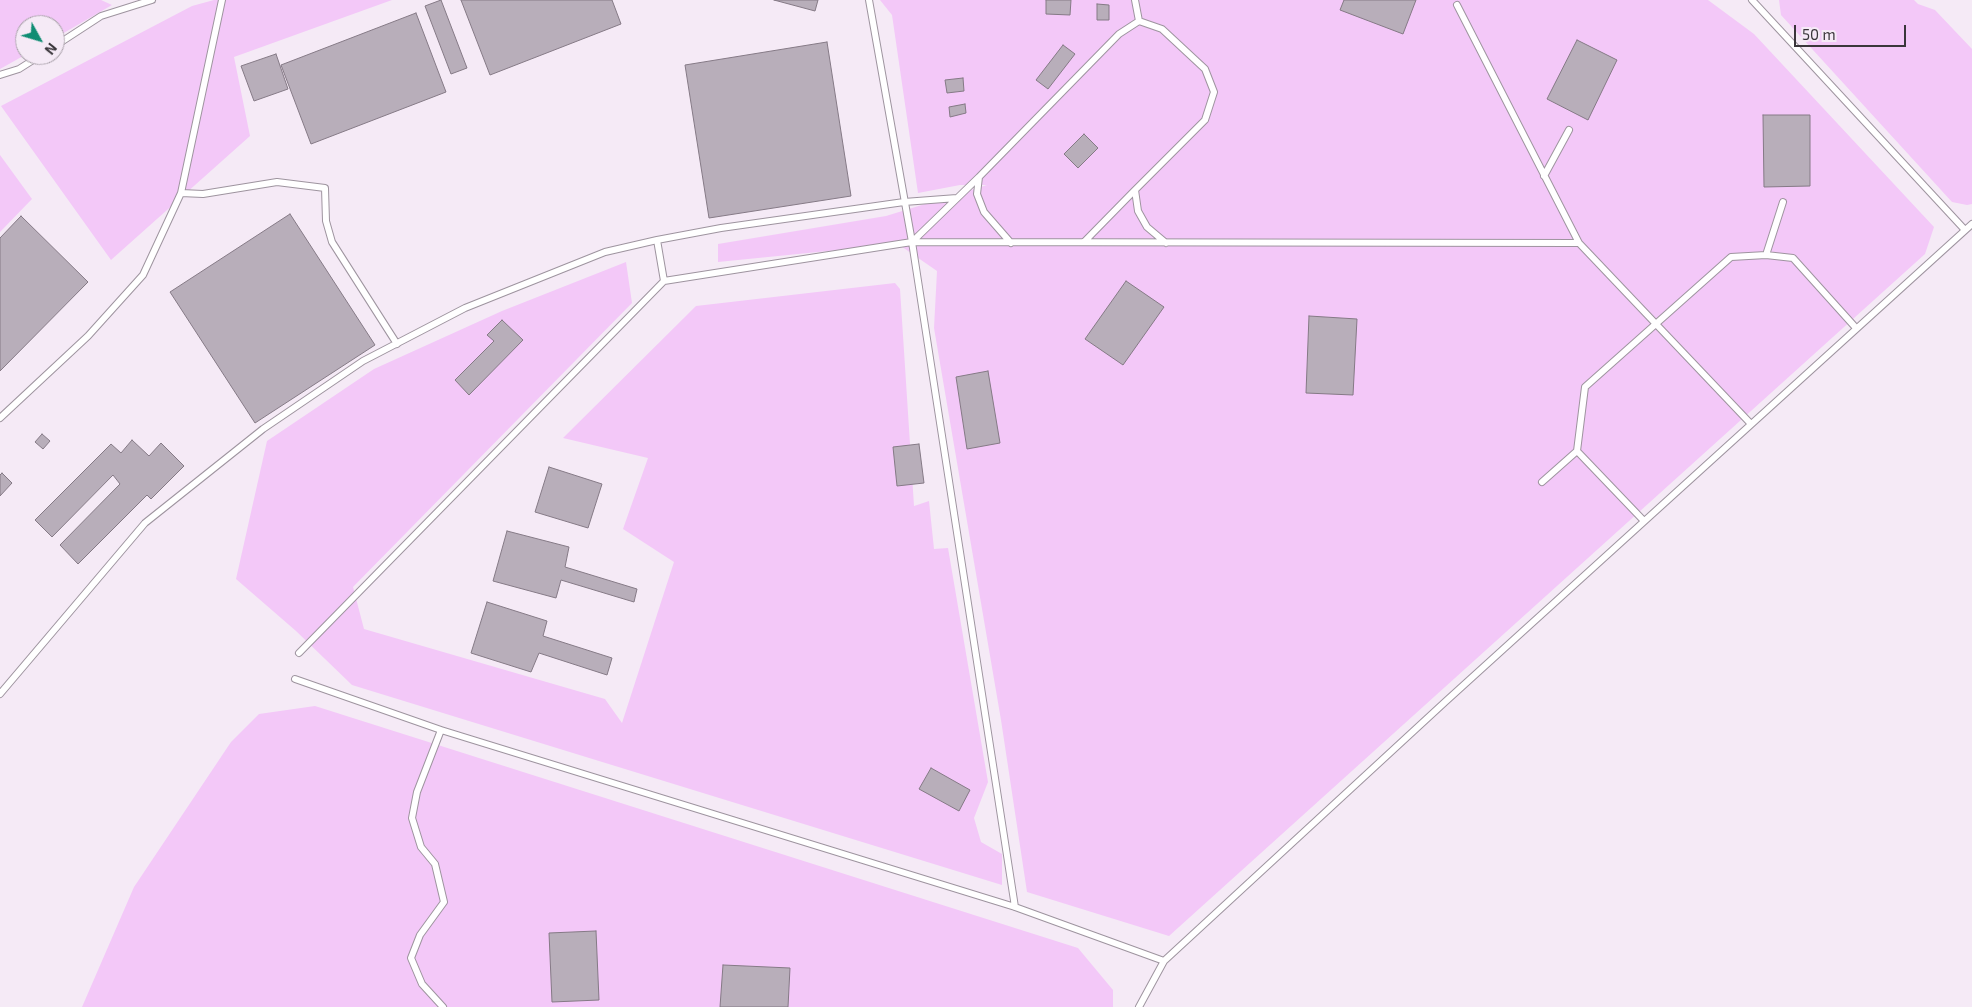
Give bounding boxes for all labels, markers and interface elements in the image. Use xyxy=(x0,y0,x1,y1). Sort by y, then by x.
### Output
north arrow xyxy=(15,15,65,65)
scale bar xyxy=(1797,15,1910,47)
text: 50 m xyxy=(1802,25,1836,43)
text: N xyxy=(41,40,61,58)

